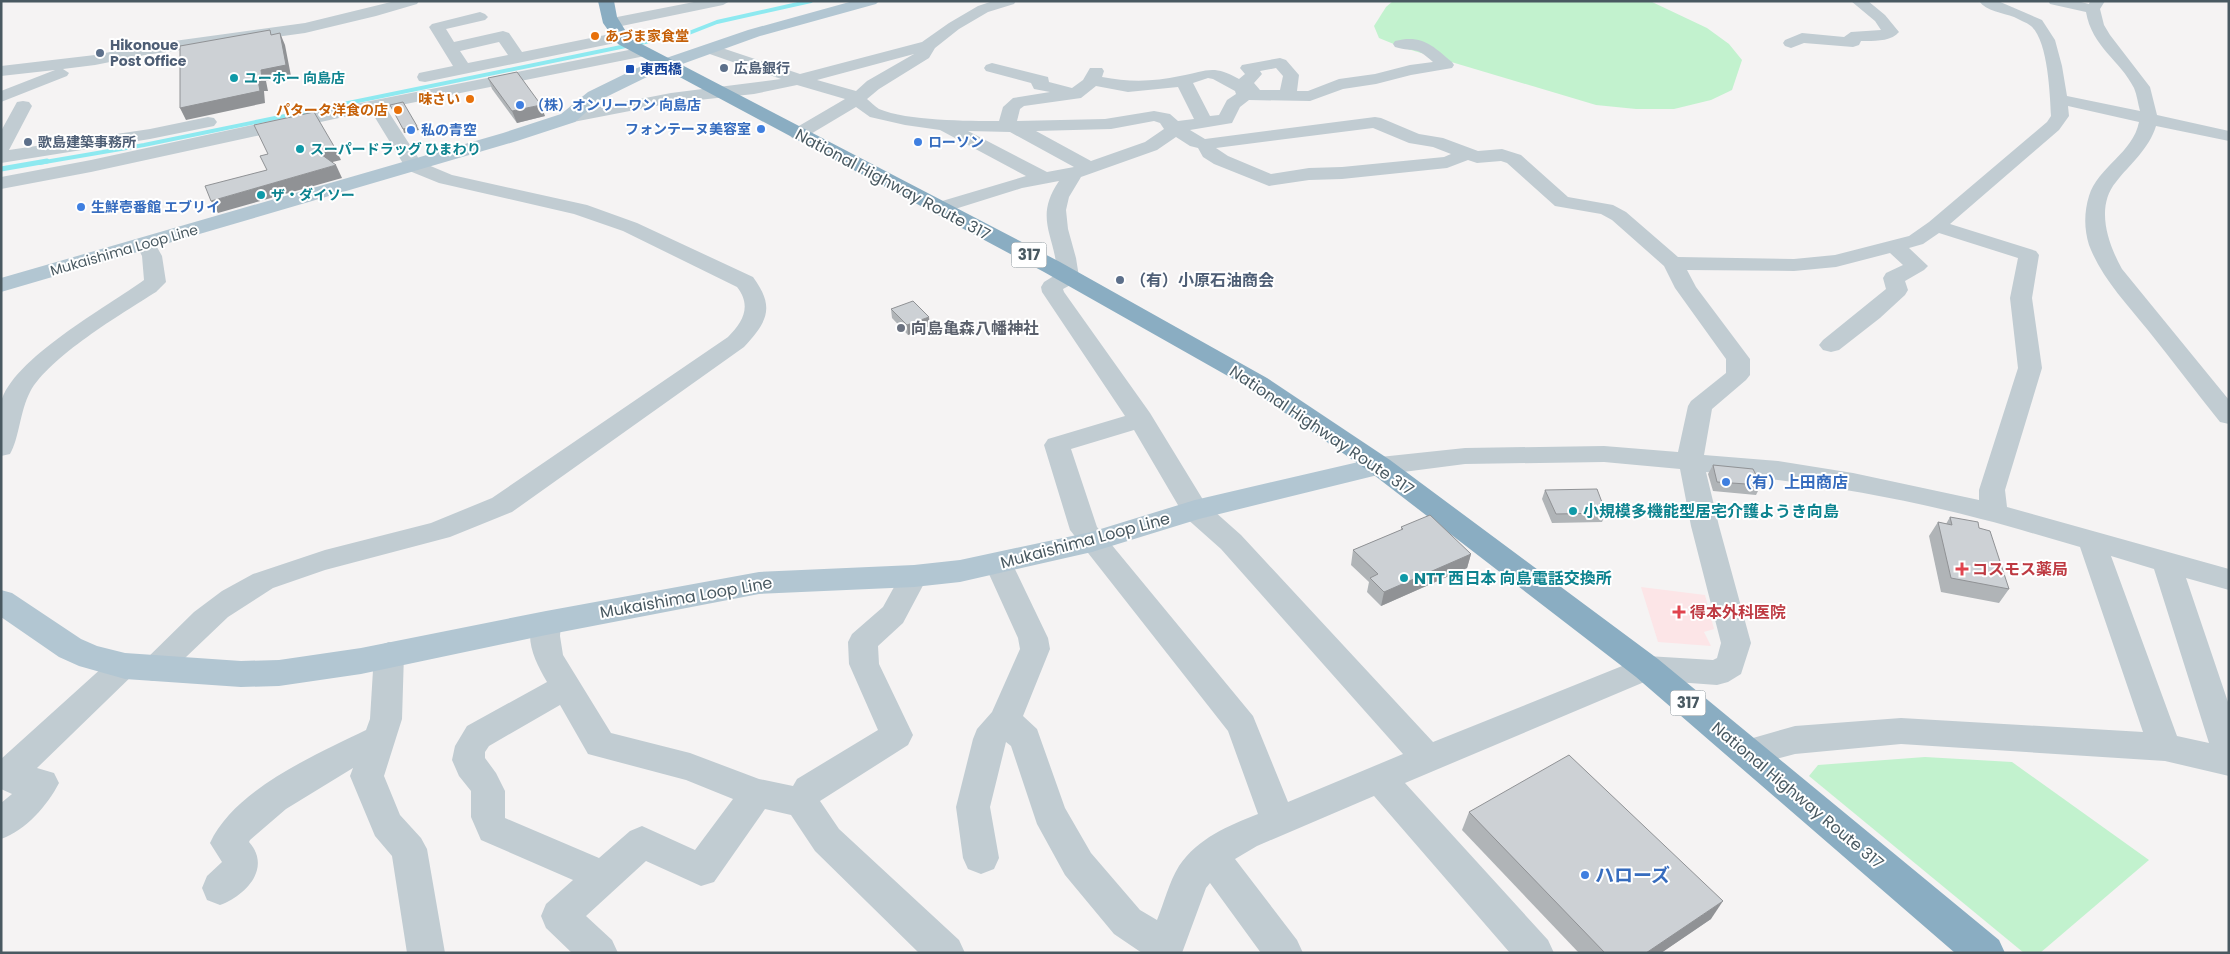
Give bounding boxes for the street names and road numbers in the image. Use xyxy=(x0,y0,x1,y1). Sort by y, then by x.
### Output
street label: National Highway Route 317 xyxy=(791,123,995,246)
street label: Mukaishima Loop Line xyxy=(48,219,200,281)
road number: 317 xyxy=(1012,242,1046,268)
street label: National Highway Route 317 xyxy=(1225,360,1419,501)
street label: Mukaishima Loop Line xyxy=(998,507,1173,574)
street label: Mukaishima Loop Line xyxy=(598,571,774,624)
road number: 317 xyxy=(1670,690,1706,716)
street label: National Highway Route 317 xyxy=(1707,716,1889,874)

